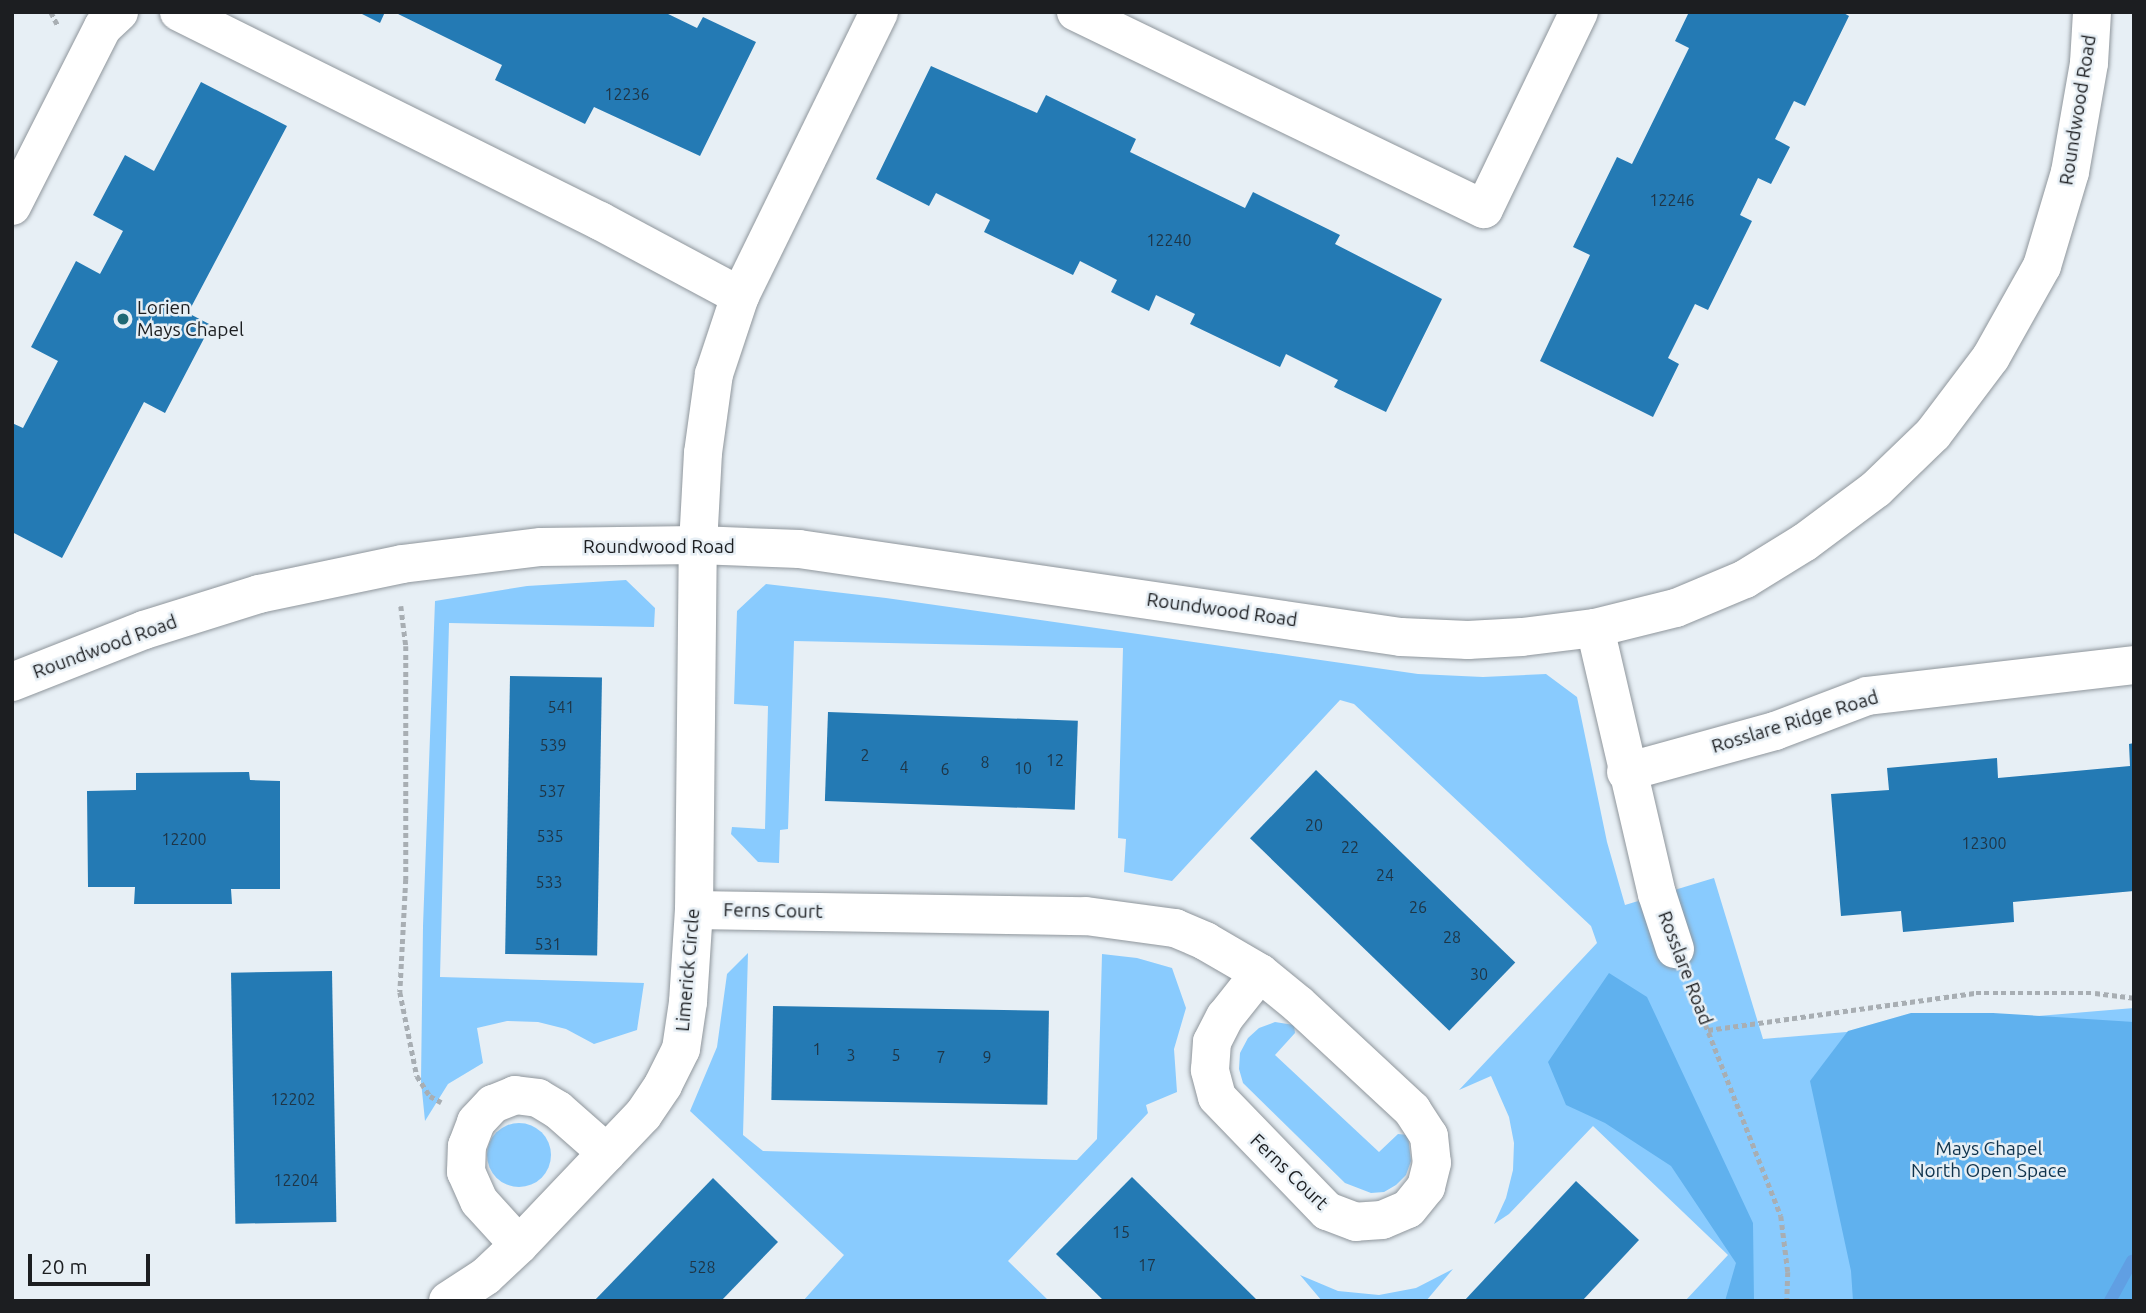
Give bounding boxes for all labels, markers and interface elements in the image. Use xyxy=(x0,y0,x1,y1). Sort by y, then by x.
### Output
street label: Roundwood Road xyxy=(2055,33,2101,187)
house number: 12236 xyxy=(604,84,650,104)
house number: 12246 xyxy=(1649,190,1695,210)
house number: 12240 xyxy=(1146,230,1192,250)
place label: Lorien Mays Chapel xyxy=(137,297,244,341)
marker: Lorien Mays Chapel xyxy=(115,311,131,327)
street label: Roundwood Road xyxy=(583,536,735,558)
street label: Roundwood Road xyxy=(1145,588,1299,632)
street label: Roundwood Road xyxy=(30,610,180,684)
street label: Rosslare Ridge Road xyxy=(1709,686,1881,758)
house number: 541 xyxy=(547,697,575,717)
house number: 539 xyxy=(539,735,567,755)
house number: 2 xyxy=(860,745,870,765)
house number: 12 xyxy=(1046,750,1064,770)
house number: 8 xyxy=(980,752,990,772)
house number: 4 xyxy=(899,757,909,777)
house number: 10 xyxy=(1014,758,1032,778)
house number: 6 xyxy=(940,759,950,779)
house number: 537 xyxy=(538,781,566,801)
house number: 20 xyxy=(1305,815,1323,835)
house number: 535 xyxy=(536,826,564,846)
house number: 12200 xyxy=(161,829,207,849)
house number: 12300 xyxy=(1961,833,2007,853)
house number: 22 xyxy=(1341,837,1359,857)
house number: 24 xyxy=(1376,865,1394,885)
house number: 533 xyxy=(535,872,563,892)
house number: 26 xyxy=(1409,897,1427,917)
street label: Ferns Court xyxy=(723,899,823,923)
street label: Limerick Circle xyxy=(671,907,705,1033)
street label: Rosslare Road xyxy=(1653,908,1717,1028)
house number: 28 xyxy=(1443,927,1461,947)
house number: 531 xyxy=(534,934,562,954)
house number: 30 xyxy=(1470,964,1488,984)
house number: 1 xyxy=(812,1039,822,1059)
house number: 3 xyxy=(846,1045,856,1065)
house number: 5 xyxy=(891,1045,901,1065)
house number: 7 xyxy=(936,1047,946,1067)
house number: 9 xyxy=(982,1047,992,1067)
house number: 12202 xyxy=(270,1089,316,1109)
street label: Ferns Court xyxy=(1245,1129,1333,1215)
park label: Mays Chapel North Open Space xyxy=(1911,1138,2067,1182)
house number: 12204 xyxy=(273,1170,319,1190)
house number: 15 xyxy=(1112,1222,1130,1242)
scale bar xyxy=(32,1240,154,1284)
text: 20 m xyxy=(41,1254,88,1278)
house number: 17 xyxy=(1138,1255,1156,1275)
house number: 528 xyxy=(688,1257,716,1277)

